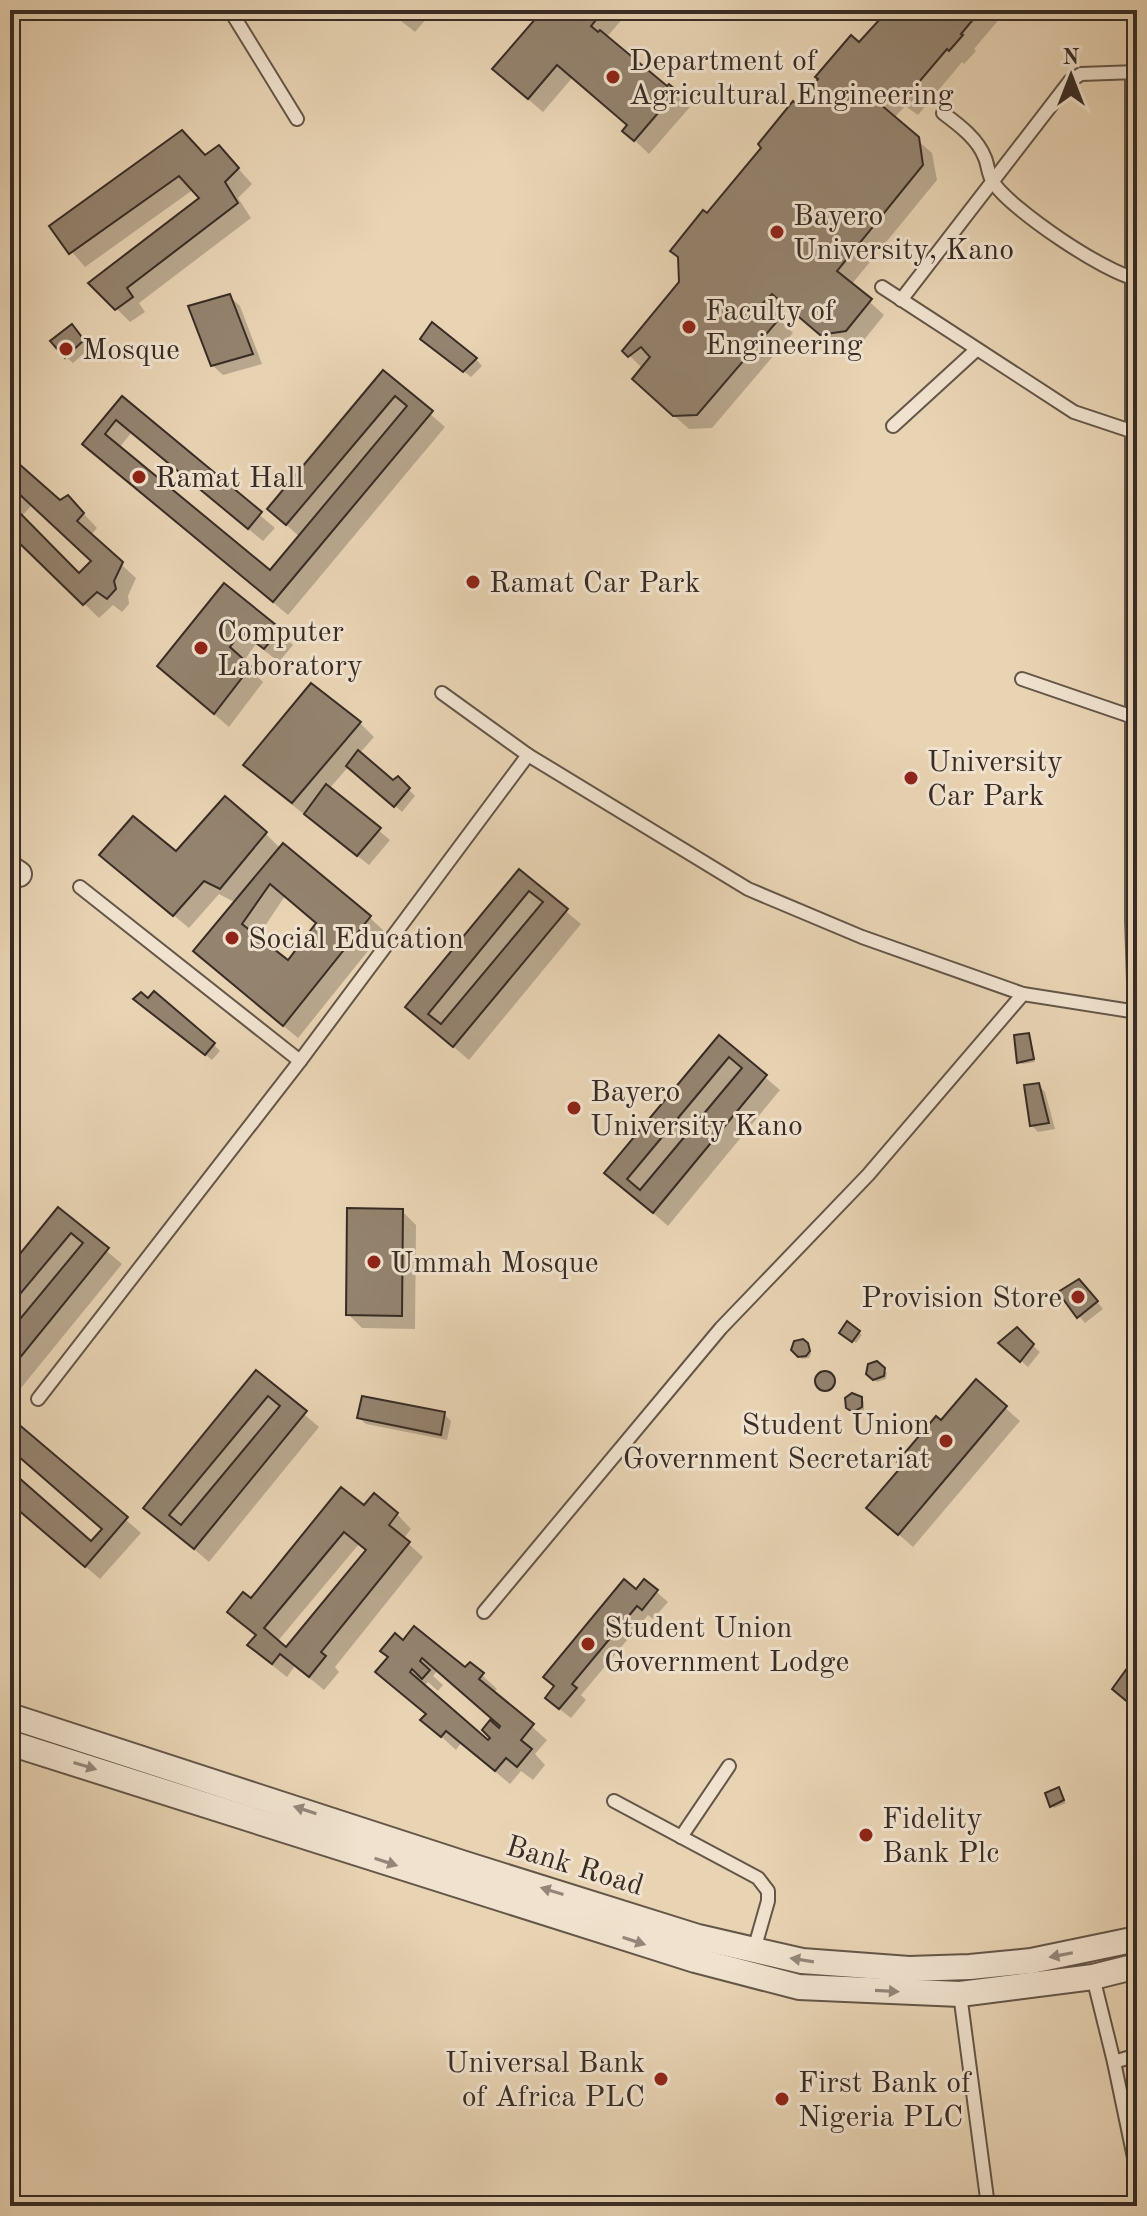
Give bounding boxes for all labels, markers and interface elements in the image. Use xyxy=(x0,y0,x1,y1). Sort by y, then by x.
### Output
north arrow xyxy=(1031,36,1111,116)
place label: Department of Agricultural Engineering xyxy=(629,47,954,111)
text: N xyxy=(1063,47,1080,69)
marker: Department of Agricultural Engineering xyxy=(604,68,622,86)
place label: Bayero University, Kano xyxy=(793,202,1014,266)
marker: Bayero University, Kano xyxy=(768,223,786,241)
place label: Faculty of Engineering xyxy=(705,297,863,361)
marker: Faculty of Engineering xyxy=(680,318,698,336)
place label: Mosque xyxy=(82,336,180,366)
marker: Mosque xyxy=(57,340,75,358)
place label: Ramat Hall xyxy=(155,464,304,494)
marker: Ramat Hall xyxy=(130,468,148,486)
place label: Ramat Car Park xyxy=(489,569,700,599)
marker: Ramat Car Park xyxy=(464,573,482,591)
place label: Computer Laboratory xyxy=(217,618,363,682)
marker: Computer Laboratory xyxy=(192,639,210,657)
place label: University Car Park xyxy=(927,748,1063,812)
marker: University Car Park xyxy=(902,769,920,787)
place label: Social Education xyxy=(248,925,464,955)
marker: Social Education xyxy=(223,929,241,947)
place label: Bayero University Kano xyxy=(590,1078,803,1142)
marker: Bayero University Kano xyxy=(565,1099,583,1117)
place label: Ummah Mosque xyxy=(390,1249,599,1279)
marker: Ummah Mosque xyxy=(365,1253,383,1271)
place label: Provision Store xyxy=(861,1284,1062,1314)
marker: Provision Store xyxy=(1069,1288,1087,1306)
place label: Student Union Government Secretariat xyxy=(623,1411,930,1475)
marker: Student Union Government Secretariat xyxy=(937,1432,955,1450)
place label: Student Union Government Lodge xyxy=(604,1614,849,1678)
marker: Student Union Government Lodge xyxy=(579,1635,597,1653)
one-way arrow xyxy=(73,1760,97,1773)
one-way arrow xyxy=(292,1803,316,1816)
place label: Fidelity Bank Plc xyxy=(882,1805,999,1869)
marker: Fidelity Bank Plc xyxy=(857,1826,875,1844)
street label: Bank Road xyxy=(502,1832,647,1902)
one-way arrow xyxy=(374,1856,398,1868)
one-way arrow xyxy=(539,1884,563,1897)
one-way arrow xyxy=(622,1935,646,1947)
one-way arrow xyxy=(1048,1949,1073,1961)
one-way arrow xyxy=(789,1953,814,1966)
one-way arrow xyxy=(875,1985,900,1998)
place label: Universal Bank of Africa PLC xyxy=(445,2049,645,2113)
place label: First Bank of Nigeria PLC xyxy=(798,2069,972,2133)
marker: Universal Bank of Africa PLC xyxy=(652,2070,670,2088)
marker: First Bank of Nigeria PLC xyxy=(773,2090,791,2108)

